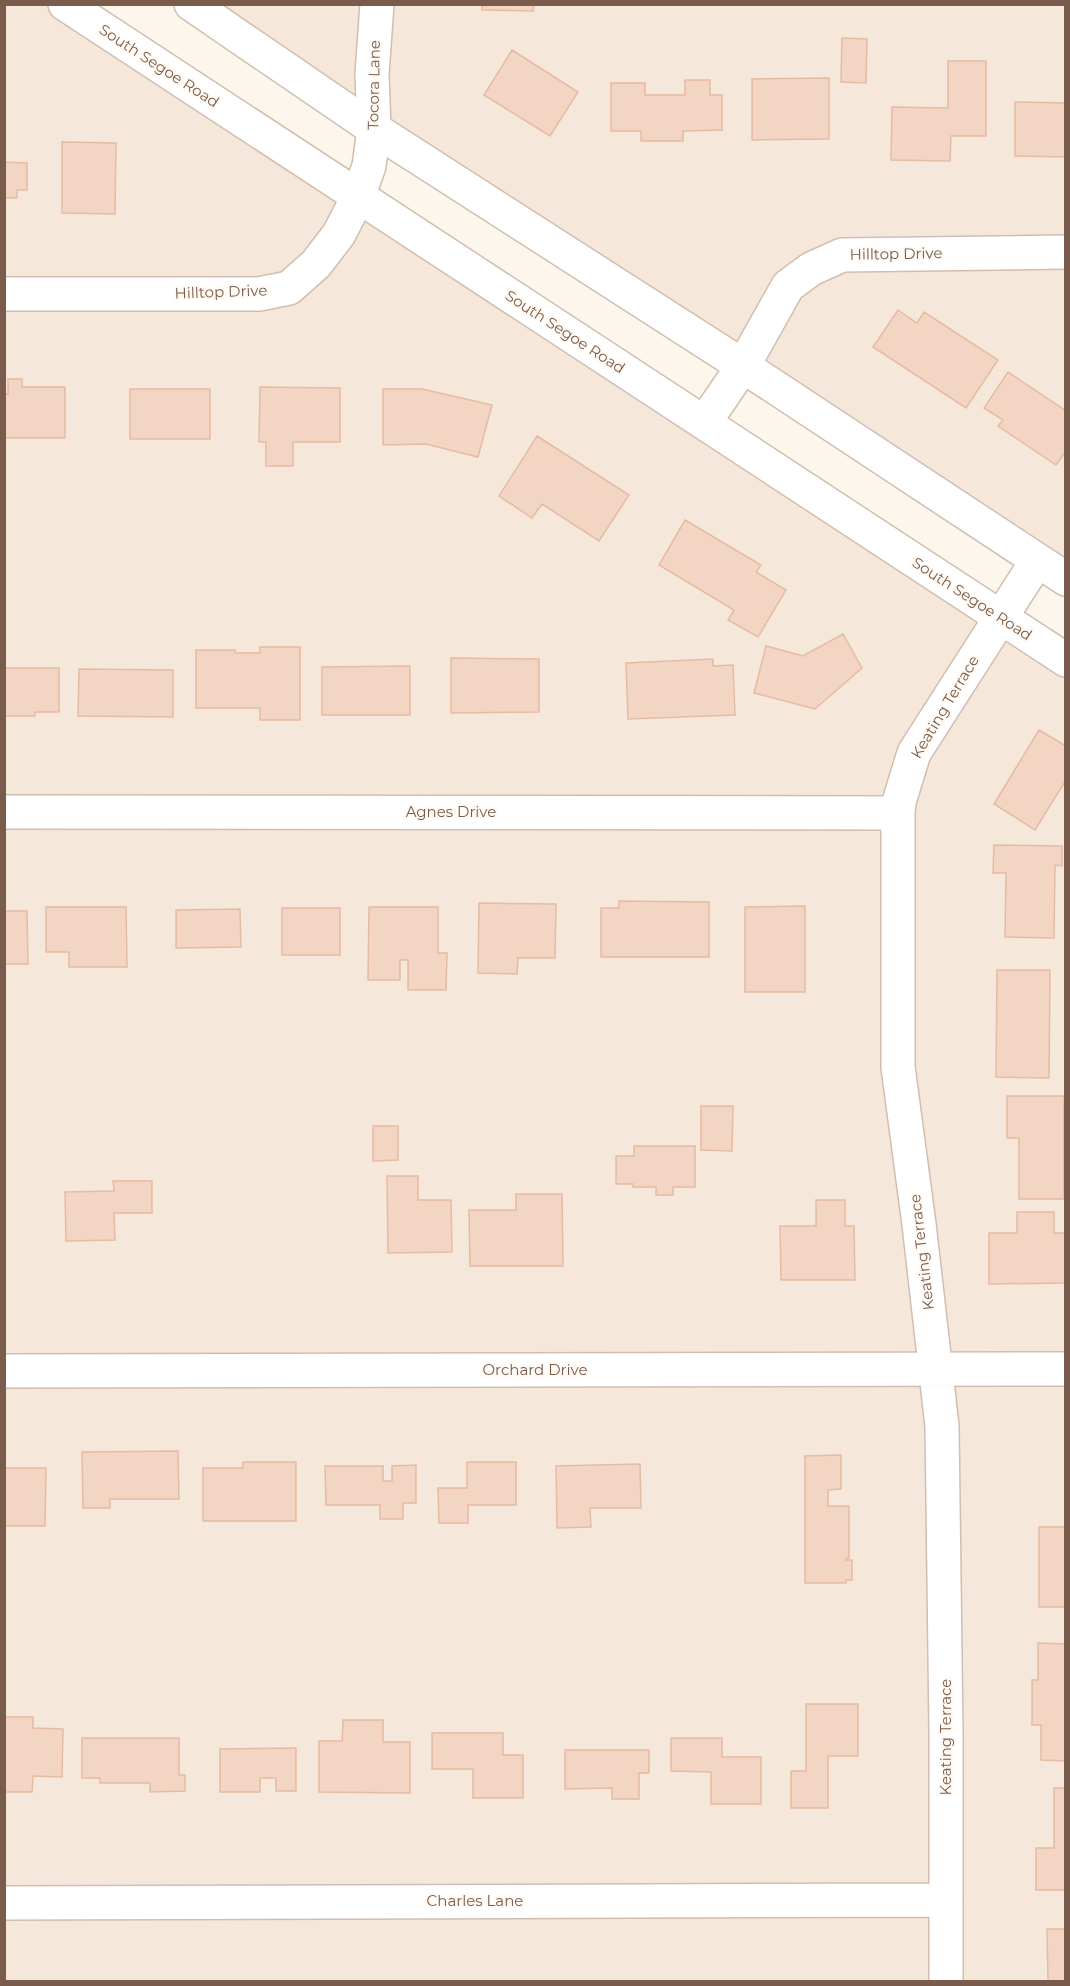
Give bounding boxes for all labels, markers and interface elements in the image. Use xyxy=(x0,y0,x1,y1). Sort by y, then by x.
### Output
street label: South Segoe Road xyxy=(96,20,223,111)
street label: Tocora Lane xyxy=(363,40,384,130)
street label: Hilltop Drive xyxy=(849,243,943,264)
street label: Hilltop Drive xyxy=(174,280,268,303)
street label: South Segoe Road xyxy=(502,286,629,377)
street label: South Segoe Road xyxy=(909,553,1036,644)
street label: Keating Terrace xyxy=(906,652,983,762)
street label: Agnes Drive xyxy=(406,802,496,821)
street label: Keating Terrace xyxy=(905,1193,938,1311)
street label: Orchard Drive xyxy=(483,1360,587,1379)
street label: Keating Terrace xyxy=(936,1679,955,1795)
street label: Charles Lane xyxy=(427,1891,523,1910)

